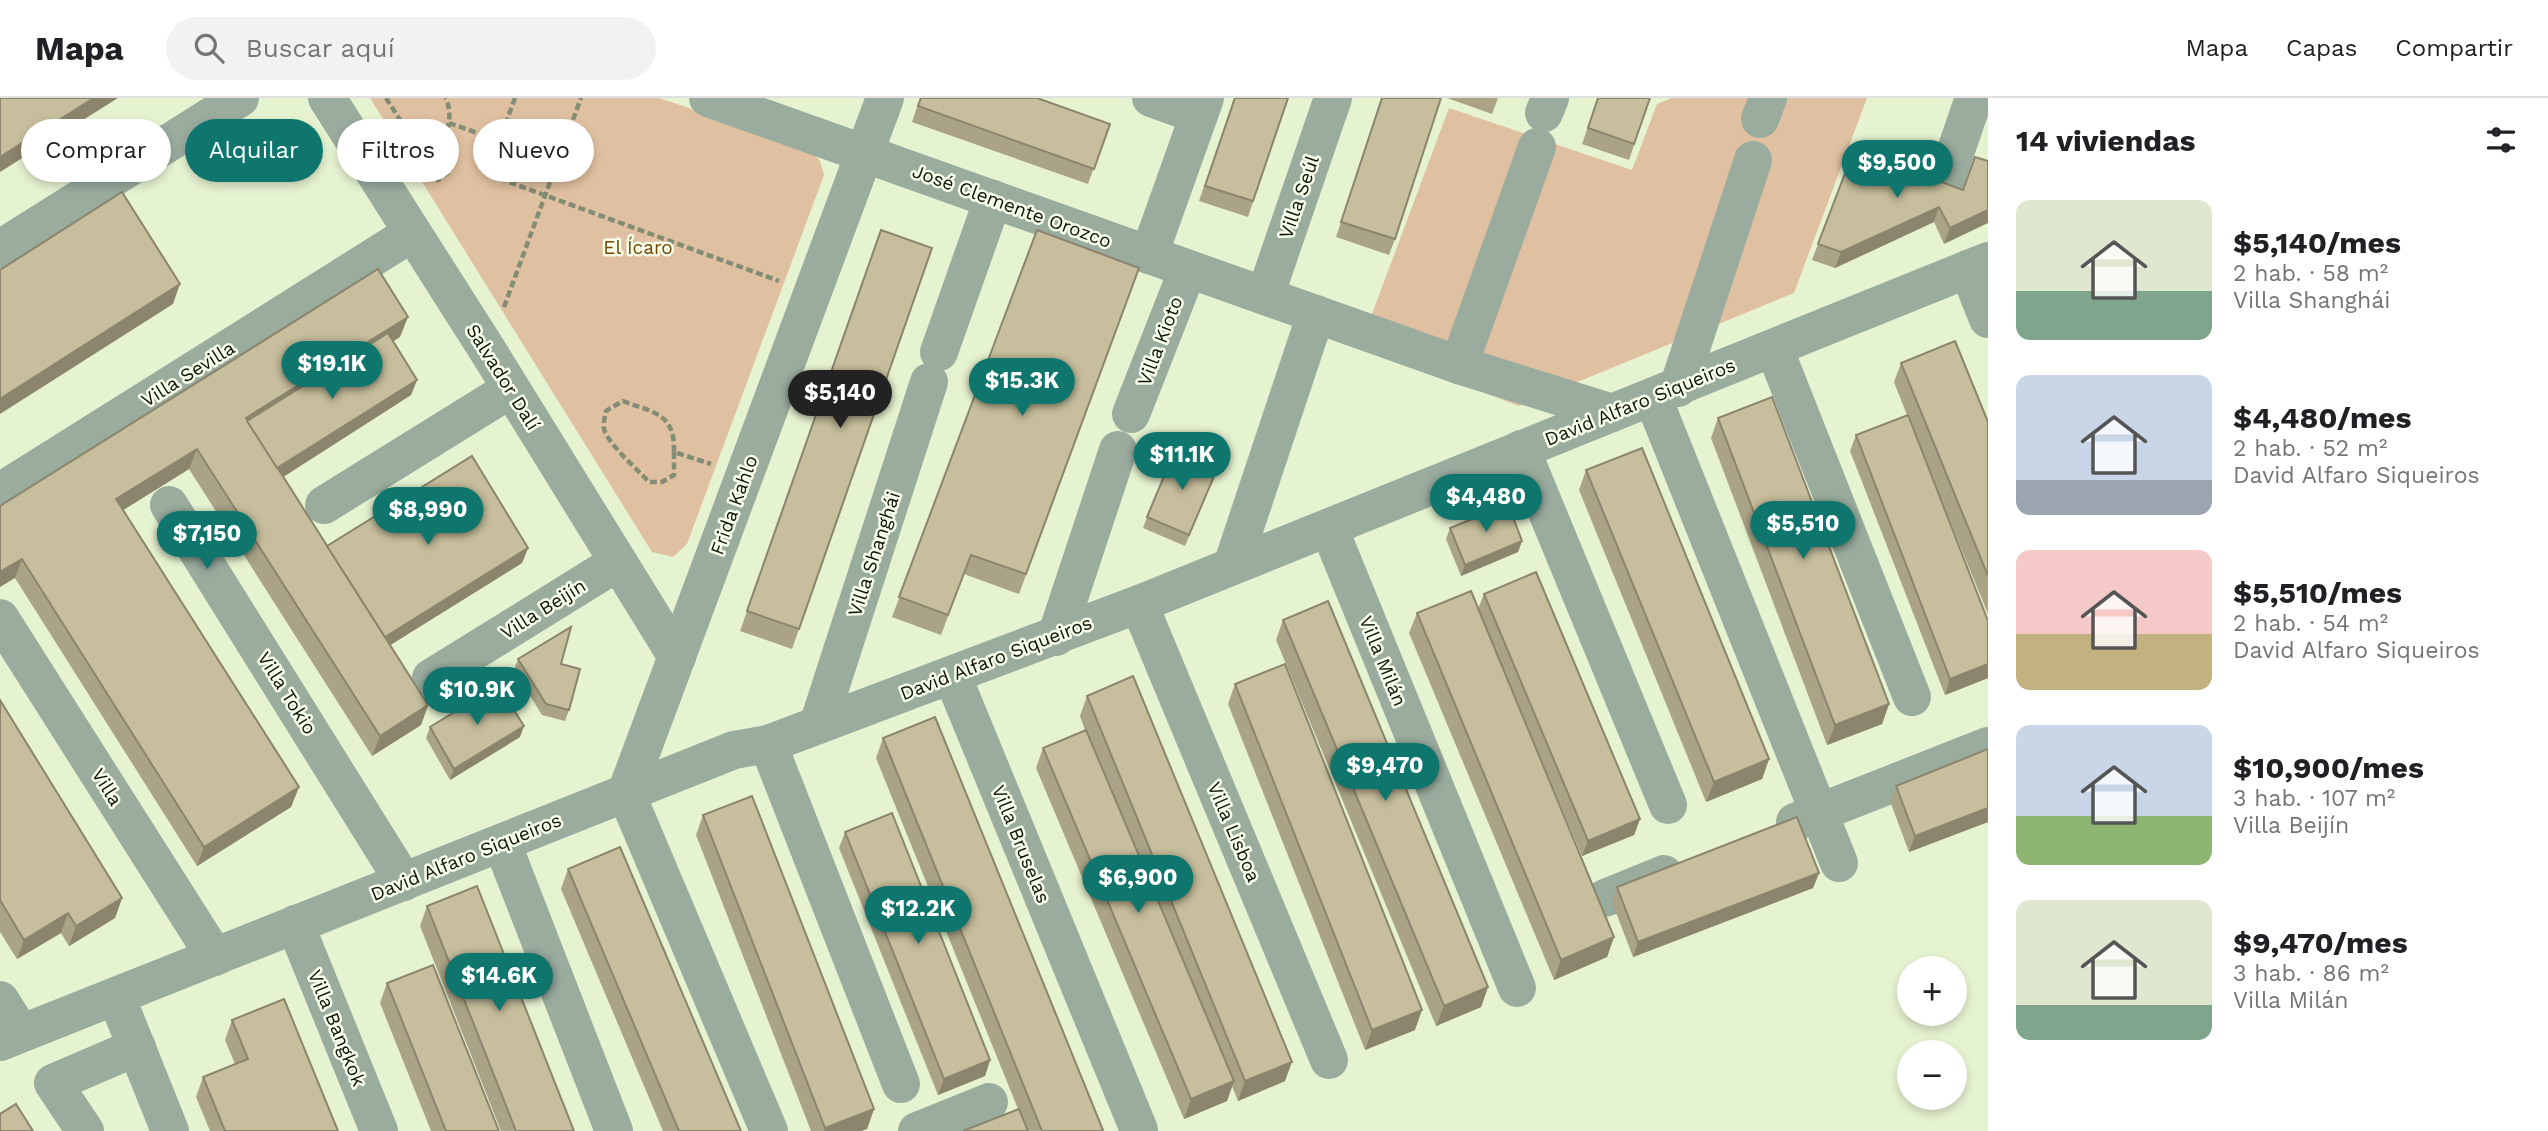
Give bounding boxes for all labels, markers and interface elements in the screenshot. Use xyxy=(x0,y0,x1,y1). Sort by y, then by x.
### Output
search box xyxy=(166,17,656,80)
text: Mapa xyxy=(35,29,124,68)
icon: search xyxy=(190,29,228,67)
text: Buscar aquí xyxy=(246,33,395,63)
text: Mapa xyxy=(2185,34,2248,62)
text: Capas xyxy=(2286,34,2357,62)
text: Compartir xyxy=(2395,34,2513,62)
chip: Comprar xyxy=(21,119,171,182)
chip: Alquilar xyxy=(185,119,323,182)
chip: Filtros xyxy=(337,119,459,182)
chip: Nuevo xyxy=(473,119,594,182)
icon: filters xyxy=(2482,121,2520,159)
text: 14 viviendas xyxy=(2016,123,2196,158)
pin: $9,500 xyxy=(1840,140,1954,200)
text: $9,500 xyxy=(1858,149,1936,176)
street label: Villa Seúl xyxy=(1274,152,1324,242)
street label: José Clemente Orozco xyxy=(909,159,1115,253)
text: $5,140/mes xyxy=(2233,225,2401,260)
icon: home xyxy=(2072,228,2156,312)
park label: El Ícaro xyxy=(603,236,673,259)
text: 2 hab. · 58 m² xyxy=(2233,260,2388,287)
text: Villa Shanghái xyxy=(2233,287,2390,314)
street label: Villa Kioto xyxy=(1132,293,1188,389)
street label: Salvador Dalí xyxy=(461,320,545,434)
street label: Villa Sevilla xyxy=(137,336,239,412)
pin: $19.1K xyxy=(275,342,389,401)
text: $19.1K xyxy=(298,350,366,377)
street label: David Alfaro Siqueiros xyxy=(1541,353,1739,451)
pin: $15.3K xyxy=(965,358,1079,418)
text: $15.3K xyxy=(985,367,1059,394)
pin: $5,140 xyxy=(783,370,897,430)
text: $5,140 xyxy=(804,379,876,406)
text: $4,480/mes xyxy=(2233,400,2411,435)
icon: home xyxy=(2072,403,2156,487)
pin: $11.1K xyxy=(1125,432,1239,492)
text: 2 hab. · 52 m² xyxy=(2233,435,2387,462)
text: $11.1K xyxy=(1150,441,1214,468)
street label: Frida Kahlo xyxy=(705,452,763,558)
text: David Alfaro Siqueiros xyxy=(2233,462,2480,489)
pin: $4,480 xyxy=(1429,474,1543,534)
text: $4,480 xyxy=(1446,483,1526,510)
pin: $8,990 xyxy=(371,488,485,547)
street label: Villa Shanghái xyxy=(843,489,905,619)
text: $8,990 xyxy=(389,496,467,523)
pin: $5,510 xyxy=(1746,502,1860,561)
text: $5,510 xyxy=(1767,510,1839,537)
pin: $7,150 xyxy=(150,512,264,571)
text: $7,150 xyxy=(173,520,241,547)
street label: Villa Beijín xyxy=(496,574,590,644)
text: $5,510/mes xyxy=(2233,575,2402,610)
icon: home xyxy=(2072,578,2156,662)
text: 2 hab. · 54 m² xyxy=(2233,610,2388,637)
street label: David Alfaro Siqueiros xyxy=(897,611,1095,705)
street label: Villa Milán xyxy=(1354,612,1412,710)
text: David Alfaro Siqueiros xyxy=(2233,637,2480,664)
street label: Villa Tokio xyxy=(253,647,321,739)
pin: $10.9K xyxy=(420,668,534,727)
text: $10.9K xyxy=(439,676,515,703)
pin: $9,470 xyxy=(1328,744,1442,803)
text: $10,900/mes xyxy=(2233,750,2424,785)
text: $9,470 xyxy=(1346,752,1424,779)
icon: home xyxy=(2072,753,2156,837)
street label: Villa xyxy=(87,764,127,810)
street label: Villa Lisboa xyxy=(1203,779,1265,886)
street label: Villa Bruselas xyxy=(987,782,1055,906)
text: 3 hab. · 107 m² xyxy=(2233,785,2395,812)
street label: David Alfaro Siqueiros xyxy=(367,808,565,906)
text: Villa Beijín xyxy=(2233,812,2349,839)
pin: $6,900 xyxy=(1081,856,1195,915)
text: $6,900 xyxy=(1098,864,1178,891)
pin: $12.2K xyxy=(861,886,975,946)
text: $12.2K xyxy=(881,895,955,922)
text: $9,470/mes xyxy=(2233,925,2408,960)
icon: home xyxy=(2072,928,2156,1012)
pin: $14.6K xyxy=(442,954,556,1013)
map controls xyxy=(1897,956,1967,1110)
button: + xyxy=(1897,956,1967,1026)
text: 3 hab. · 86 m² xyxy=(2233,960,2389,987)
text: $14.6K xyxy=(461,962,537,989)
street label: Villa Bangkok xyxy=(303,966,371,1090)
text: Villa Milán xyxy=(2233,987,2348,1014)
button: − xyxy=(1897,1040,1967,1110)

